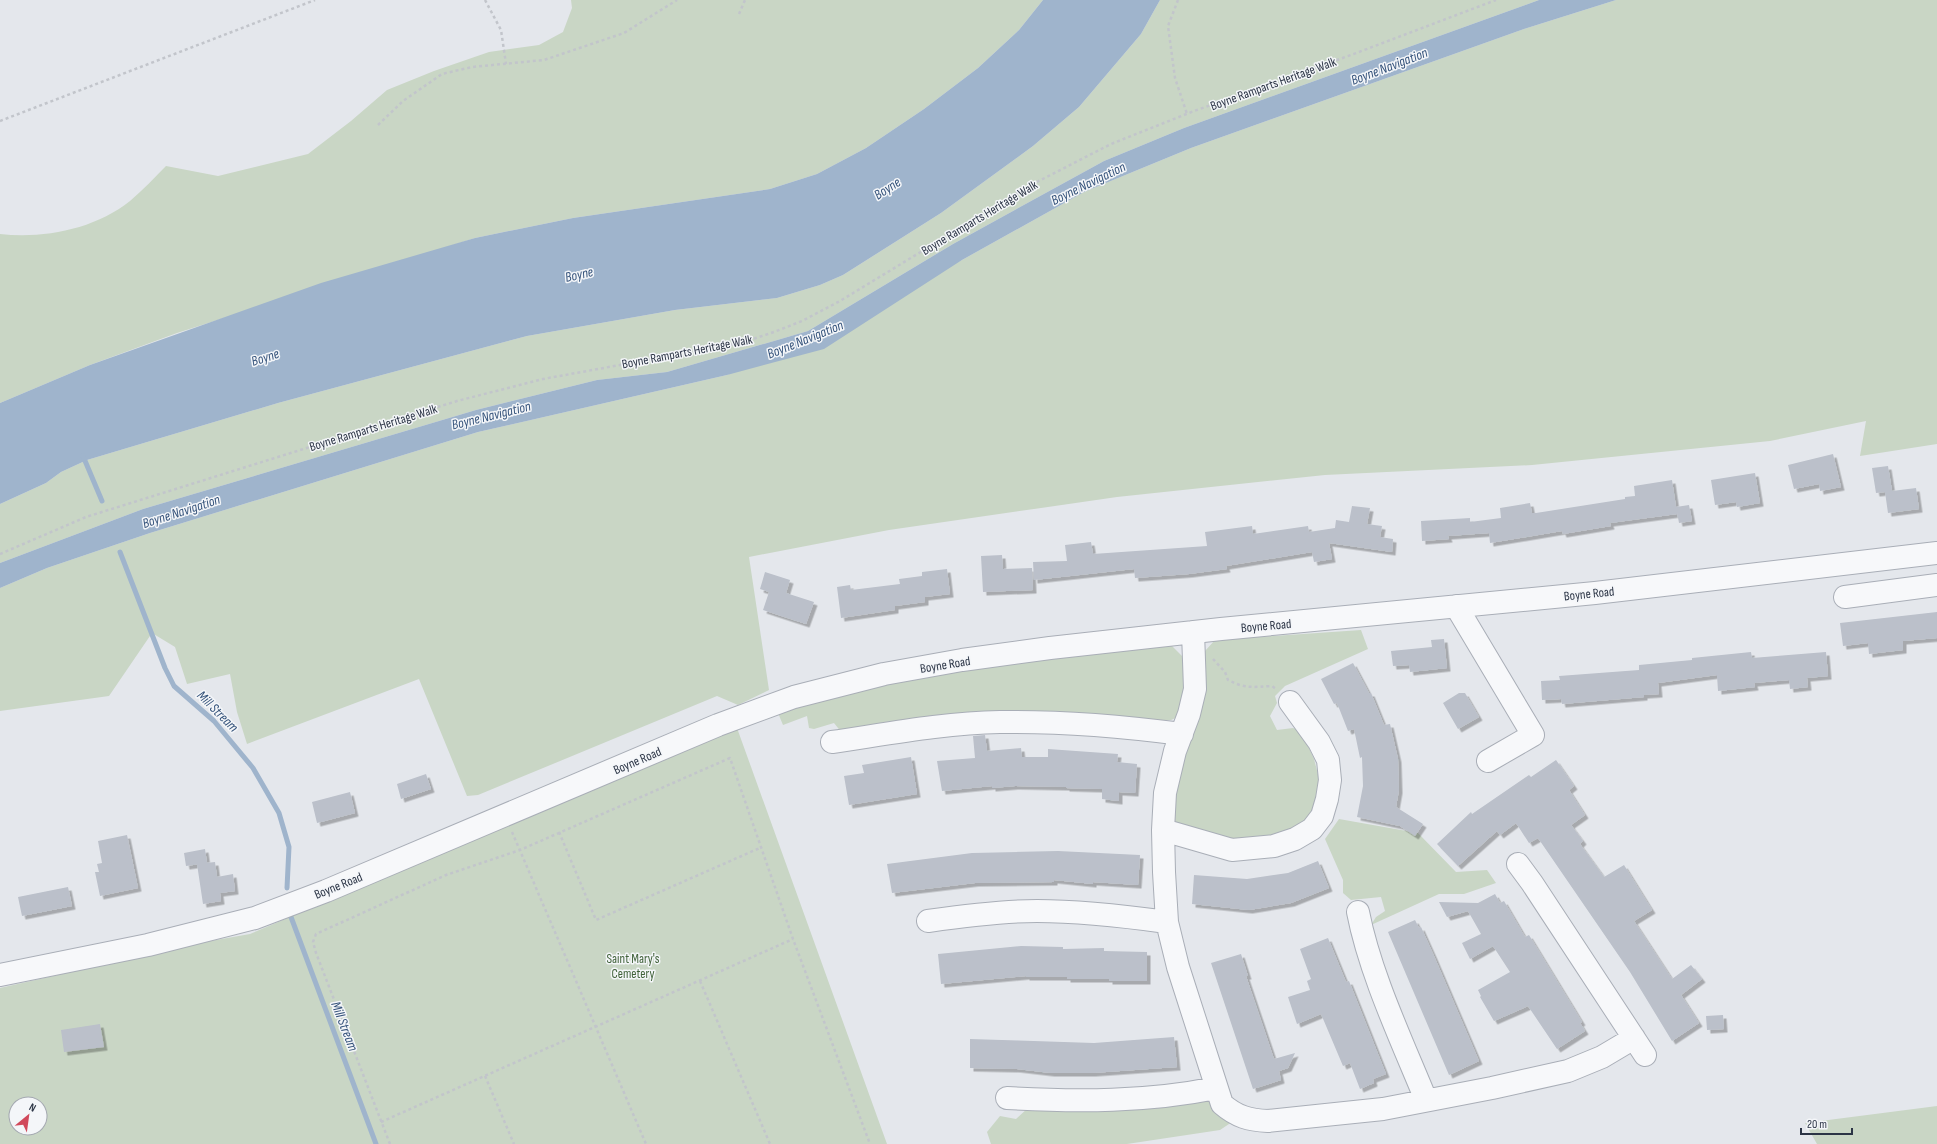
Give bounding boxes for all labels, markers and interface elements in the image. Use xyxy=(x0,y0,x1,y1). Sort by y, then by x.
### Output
water label: Boyne Navigation xyxy=(1348,44,1430,89)
street label: Boyne Ramparts Heritage Walk xyxy=(1208,54,1339,114)
water label: Boyne Navigation xyxy=(1048,158,1128,209)
water label: Boyne xyxy=(871,173,904,203)
street label: Boyne Ramparts Heritage Walk xyxy=(918,177,1041,259)
water label: Boyne xyxy=(563,263,595,286)
water label: Boyne Navigation xyxy=(765,316,846,362)
street label: Boyne Ramparts Heritage Walk xyxy=(620,331,754,373)
water label: Boyne xyxy=(249,345,282,370)
water label: Boyne Navigation xyxy=(450,397,532,433)
street label: Boyne Ramparts Heritage Walk xyxy=(307,401,439,455)
water label: Boyne Navigation xyxy=(140,491,222,532)
street label: Boyne Road xyxy=(1563,583,1615,605)
street label: Boyne Road xyxy=(1240,616,1292,636)
street label: Boyne Road xyxy=(919,653,971,677)
water label: Mill Stream xyxy=(193,687,242,736)
street label: Boyne Road xyxy=(611,744,664,778)
street label: Boyne Road xyxy=(312,869,365,903)
park label: Saint Mary's Cemetery xyxy=(607,951,660,982)
water label: Mill Stream xyxy=(327,999,362,1054)
north arrow xyxy=(8,1096,48,1136)
text: N xyxy=(27,1101,38,1115)
scale bar xyxy=(1801,1110,1852,1136)
text: 20 m xyxy=(1807,1117,1827,1132)

